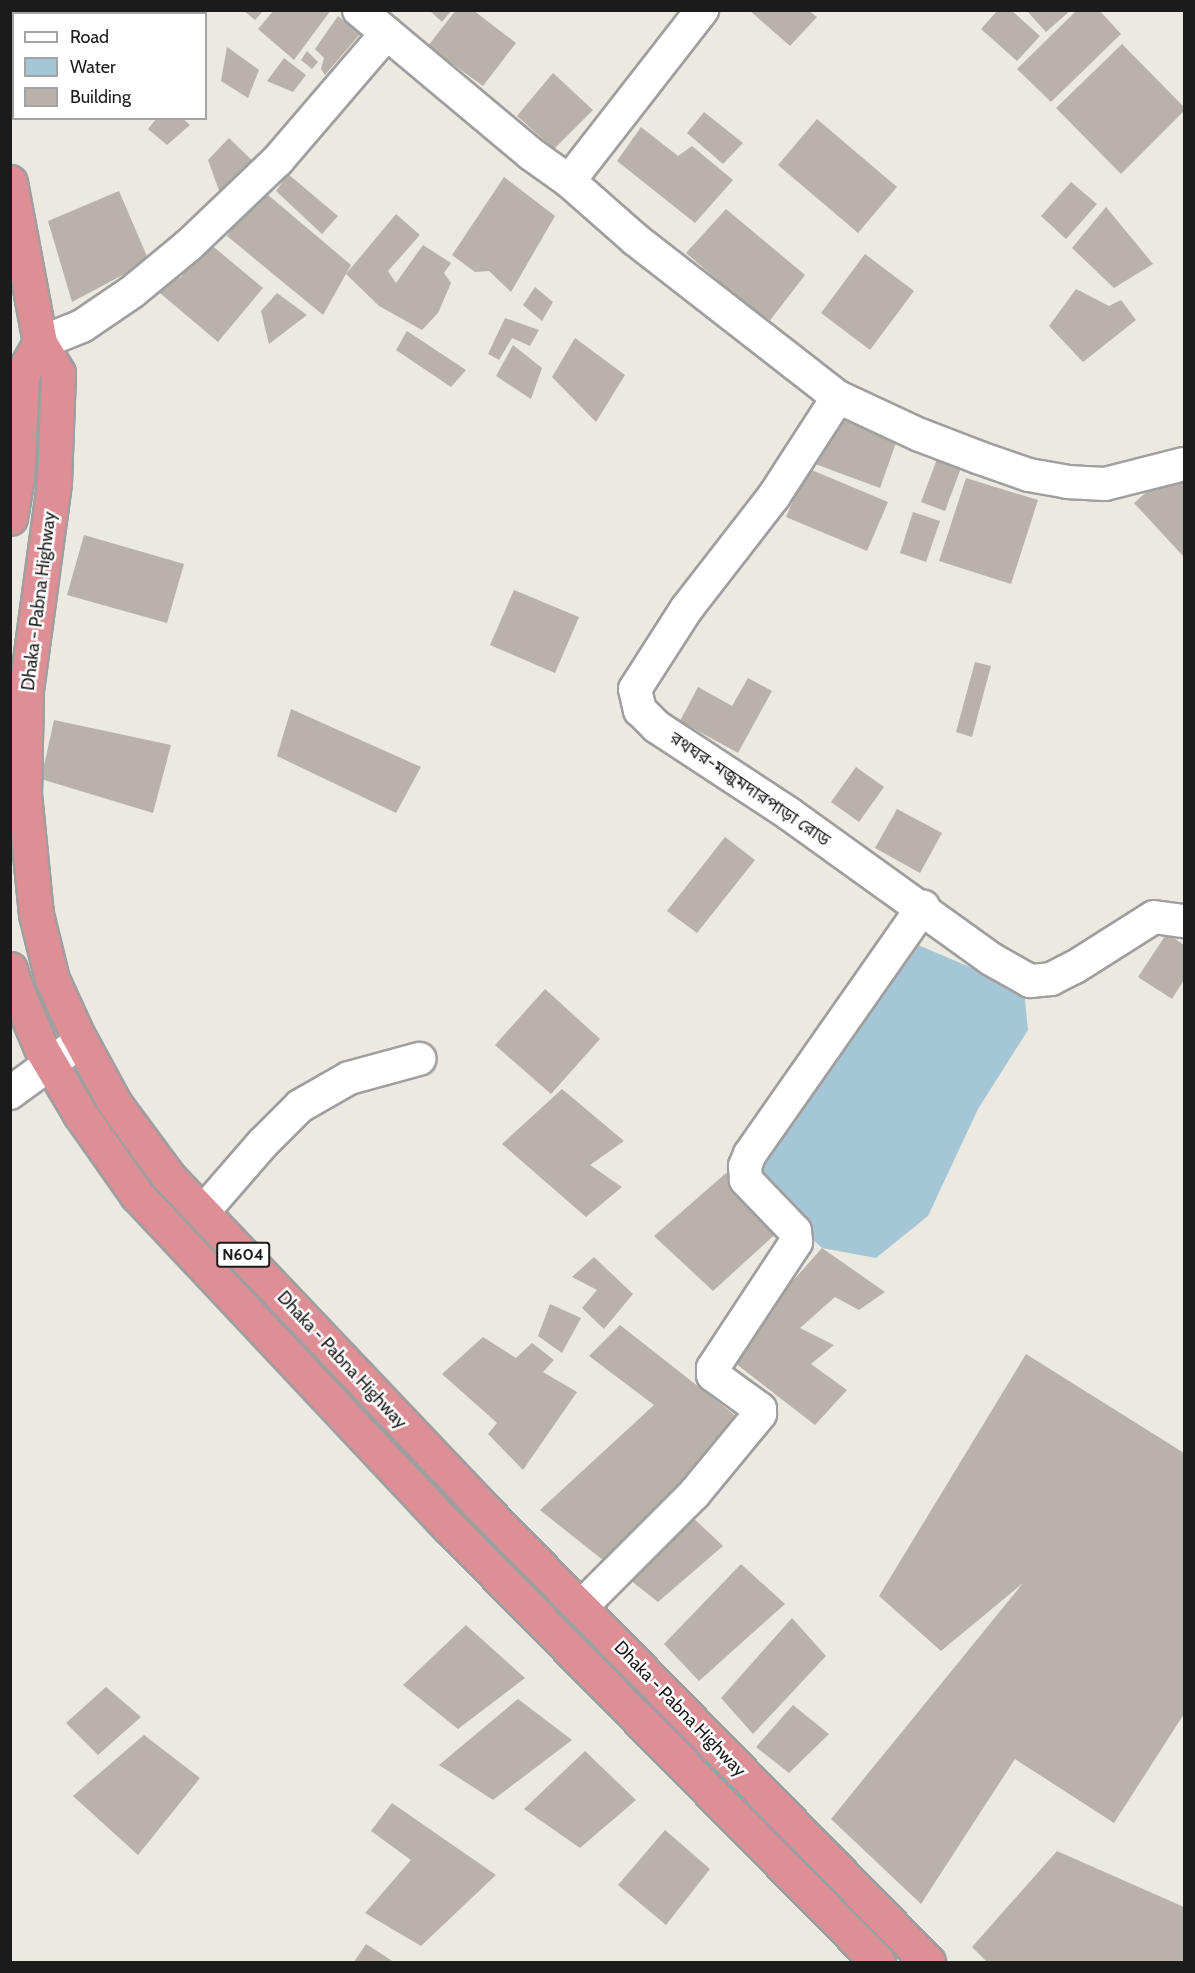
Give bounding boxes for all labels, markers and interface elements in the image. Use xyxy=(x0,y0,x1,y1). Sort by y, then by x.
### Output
legend xyxy=(12,12,207,120)
text: Road xyxy=(70,26,109,48)
text: Water xyxy=(70,56,116,78)
text: Building xyxy=(70,86,131,108)
street label: Dhaka - Pabna Highway xyxy=(17,510,61,692)
street label: রথঘর-মজুমদারপাড়া রোড xyxy=(666,727,834,851)
road number: N604 xyxy=(216,1242,270,1268)
street label: Dhaka - Pabna Highway xyxy=(273,1287,411,1433)
street label: Dhaka - Pabna Highway xyxy=(610,1637,750,1781)

